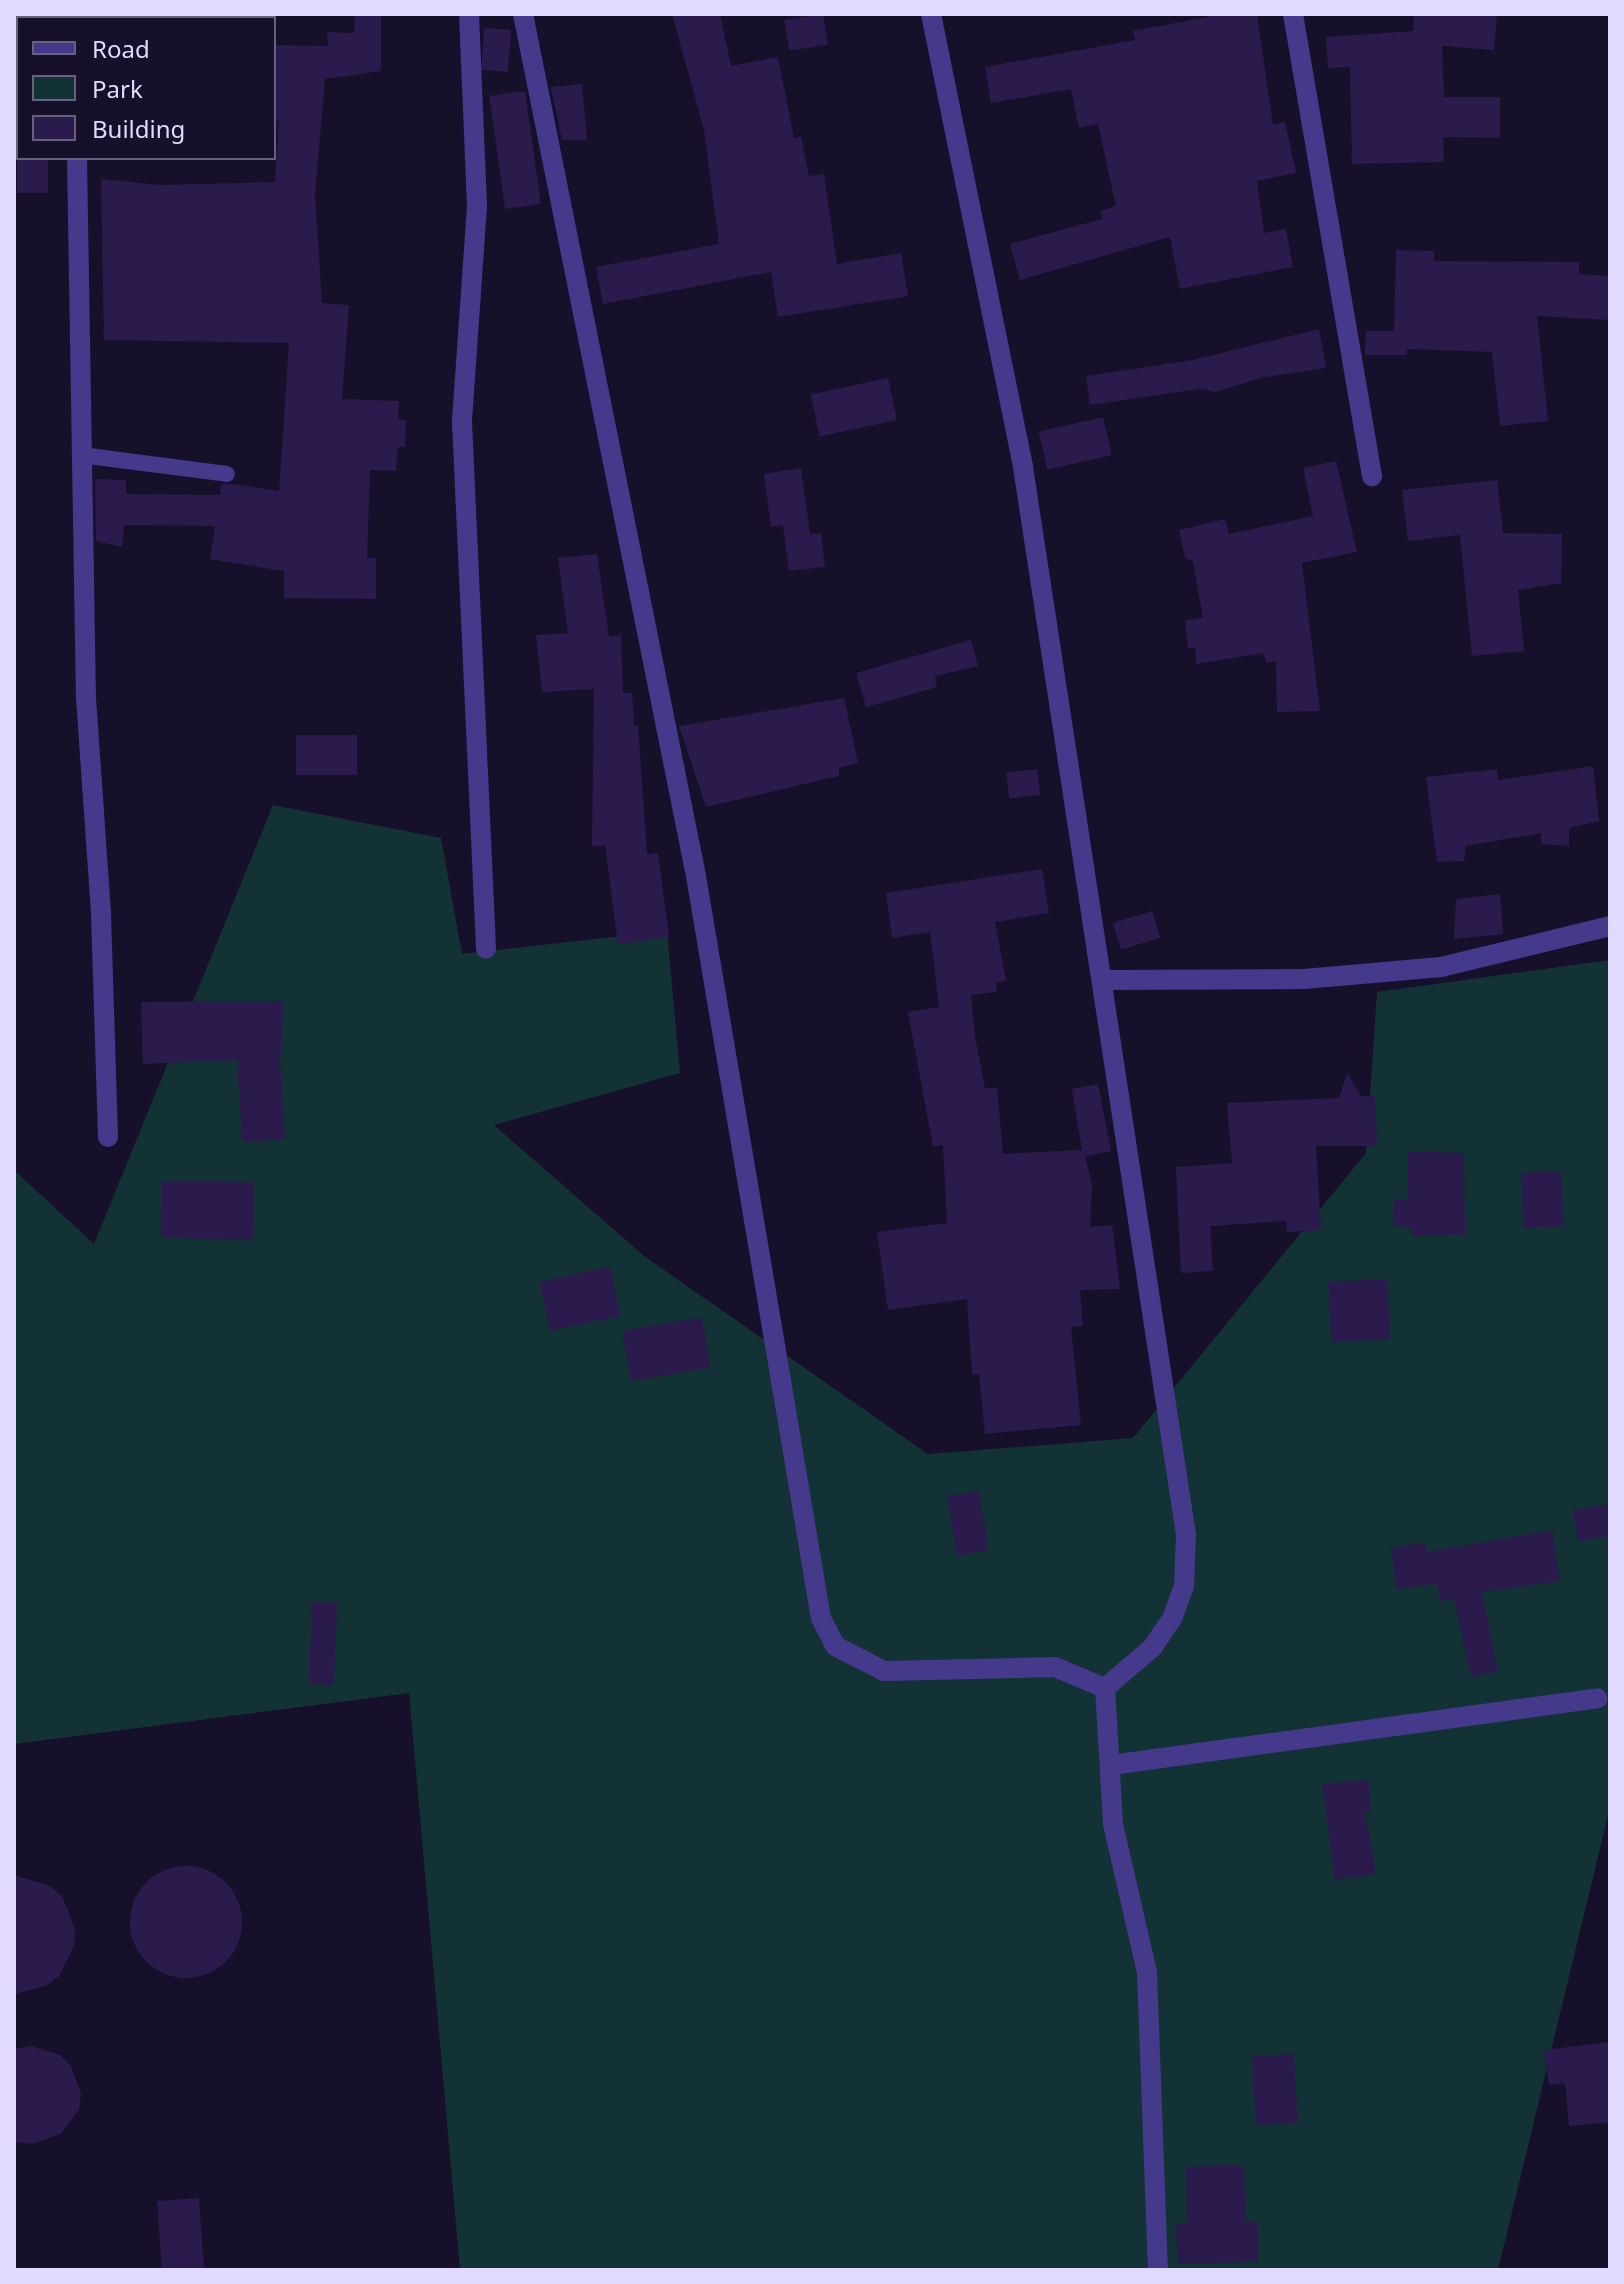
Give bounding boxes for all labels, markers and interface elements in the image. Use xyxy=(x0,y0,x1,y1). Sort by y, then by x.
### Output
legend xyxy=(16,16,276,160)
text: Road xyxy=(92,32,150,65)
text: Park xyxy=(92,72,143,105)
text: Building xyxy=(92,112,185,145)

